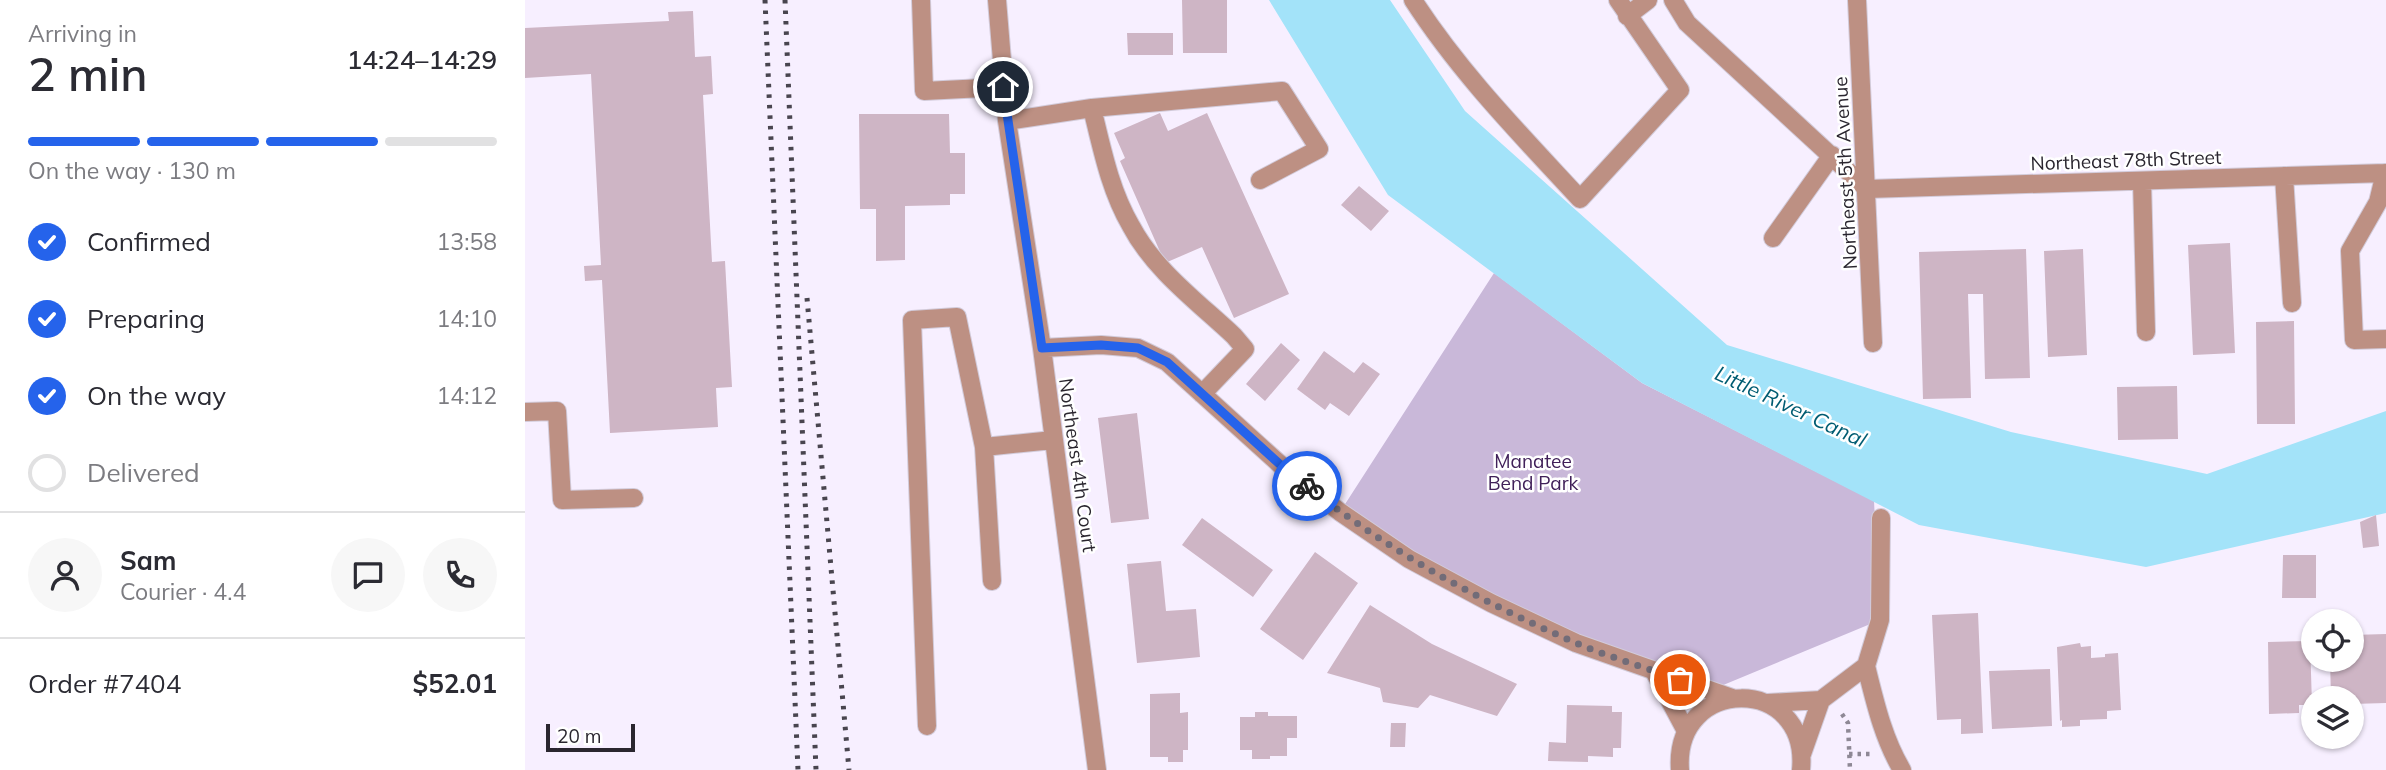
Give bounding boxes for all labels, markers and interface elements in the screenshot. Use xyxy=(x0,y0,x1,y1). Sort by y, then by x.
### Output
text: Arriving in xyxy=(28,19,137,48)
text: 14:24–14:29 xyxy=(347,43,497,76)
text: 2 min xyxy=(28,45,147,103)
pin xyxy=(973,57,1033,117)
icon: home xyxy=(984,68,1022,106)
street label: Northeast 5th Avenue xyxy=(1828,76,1862,270)
street label: Northeast 78th Street xyxy=(2030,145,2222,175)
text: On the way · 130 m xyxy=(28,156,236,185)
icon: check xyxy=(28,223,66,261)
text: Confirmed xyxy=(87,225,211,258)
text: 13:58 xyxy=(437,227,497,256)
icon: check xyxy=(28,300,66,338)
text: Preparing xyxy=(87,302,205,335)
text: 14:10 xyxy=(437,304,497,333)
water label: Little River Canal xyxy=(1711,359,1871,453)
icon: check xyxy=(28,377,66,415)
street label: Northeast 4th Court xyxy=(1054,377,1102,554)
text: On the way xyxy=(87,379,226,412)
text: 14:12 xyxy=(437,381,497,410)
park label: Manatee Bend Park xyxy=(1488,449,1579,495)
courier xyxy=(1272,451,1342,521)
text: Delivered xyxy=(87,456,200,489)
icon: bike xyxy=(1288,467,1326,505)
button: person xyxy=(28,538,102,612)
button: chat xyxy=(331,538,405,612)
button: phone xyxy=(423,538,497,612)
text: Sam xyxy=(120,544,176,577)
text: Courier · 4.4 xyxy=(120,577,246,606)
map controls xyxy=(2301,609,2364,749)
button: locate xyxy=(2301,609,2364,672)
pin xyxy=(1650,650,1710,710)
icon: bag xyxy=(1661,661,1699,699)
text: Order #7404 xyxy=(28,667,181,700)
text: $52.01 xyxy=(413,667,497,700)
button: layers xyxy=(2301,686,2364,749)
scale bar xyxy=(546,721,635,753)
text: 20 m xyxy=(557,724,601,748)

